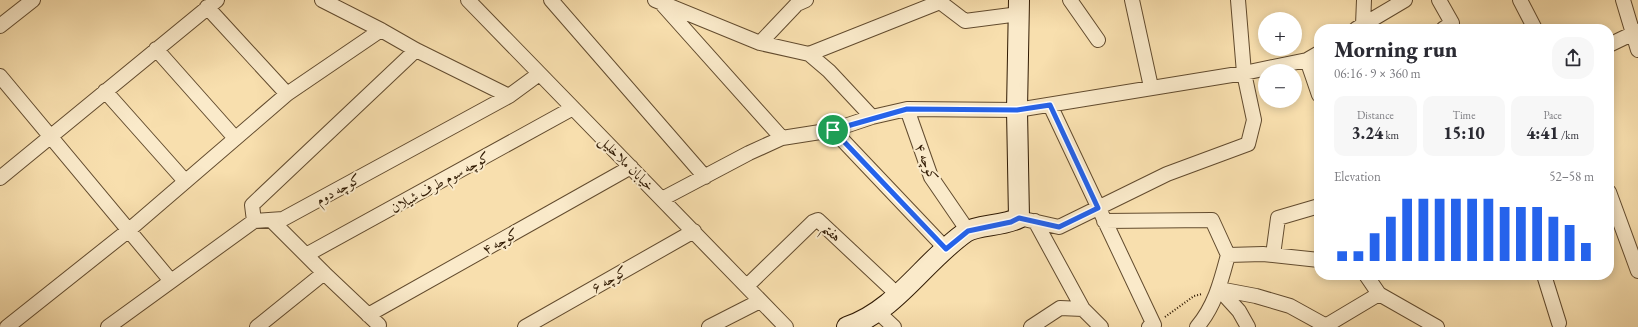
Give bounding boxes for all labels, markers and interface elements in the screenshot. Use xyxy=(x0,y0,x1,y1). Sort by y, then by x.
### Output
map controls xyxy=(1258,12,1302,108)
button: + xyxy=(1258,12,1302,56)
text: Morning run xyxy=(1334,35,1458,64)
button: share xyxy=(1552,37,1594,79)
button: − xyxy=(1258,64,1302,108)
text: 06:16 · 9 × 360 m xyxy=(1334,65,1421,82)
text: Distance xyxy=(1357,108,1394,122)
text: Time xyxy=(1453,108,1475,122)
text: Pace xyxy=(1543,108,1562,122)
pin xyxy=(816,113,850,147)
icon: arrive xyxy=(822,119,844,141)
text: 3.24 xyxy=(1351,122,1383,144)
text: 15:10 xyxy=(1443,122,1485,144)
text: 4:41 xyxy=(1526,122,1559,144)
text: km xyxy=(1383,128,1399,142)
text: /km xyxy=(1559,128,1579,142)
street label: خیابان ملاخلیل xyxy=(594,131,659,196)
street label: کوچه ۴ xyxy=(910,141,943,184)
street label: کوچه سوم طرف شیلان xyxy=(387,147,495,220)
text: Elevation xyxy=(1334,168,1381,185)
text: 52–58 m xyxy=(1549,168,1594,185)
street label: کوچه دوم xyxy=(312,169,366,212)
street label: هفتم xyxy=(815,219,845,249)
street label: کوچه ۴ xyxy=(479,224,522,259)
street label: کوچه ۶ xyxy=(588,261,631,297)

